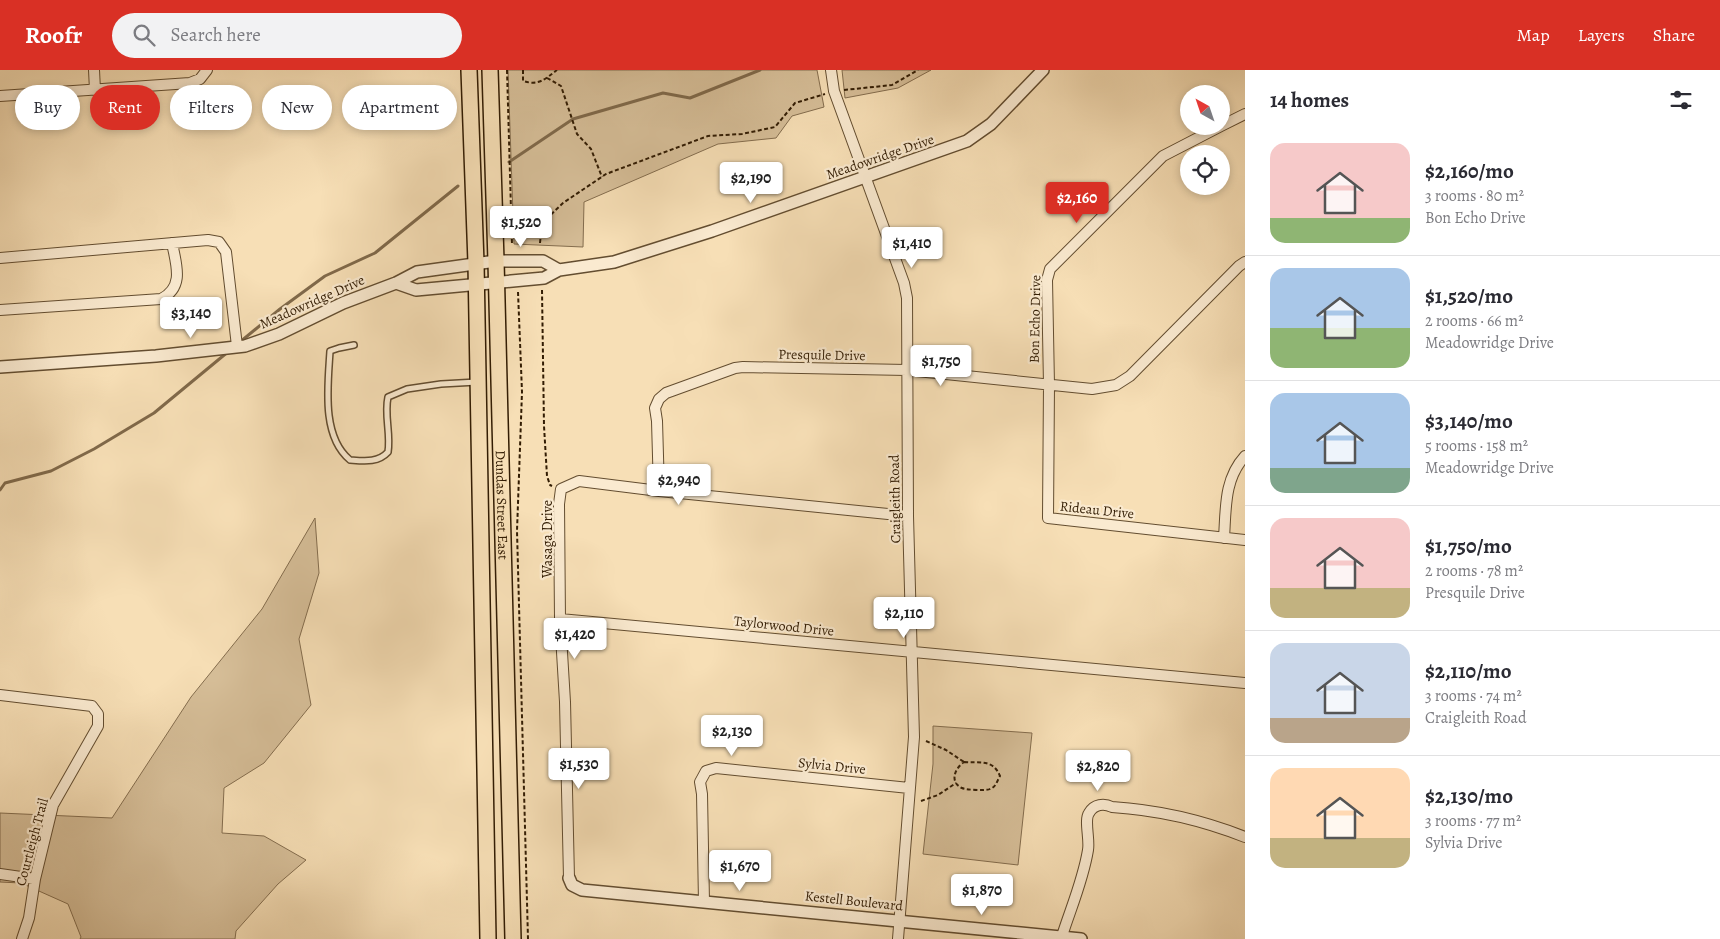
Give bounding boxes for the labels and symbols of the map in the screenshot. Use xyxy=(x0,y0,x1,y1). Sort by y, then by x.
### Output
north arrow xyxy=(1180,85,1230,135)
street label: Meadowridge Drive xyxy=(824,130,936,184)
pin: $2,190 xyxy=(710,162,792,204)
pin: $2,160 xyxy=(1036,182,1118,224)
pin: $1,520 xyxy=(480,206,562,248)
pin: $1,410 xyxy=(871,226,953,269)
street label: Meadowridge Drive xyxy=(257,270,367,334)
street label: Bon Echo Drive xyxy=(1025,275,1045,363)
pin: $3,140 xyxy=(150,296,232,339)
pin: $1,750 xyxy=(900,344,982,387)
street label: Presquile Drive xyxy=(778,345,866,365)
street label: Dundas Street East xyxy=(491,450,513,560)
street label: Craigleith Road xyxy=(885,454,905,544)
pin: $2,940 xyxy=(638,464,720,506)
street label: Rideau Drive xyxy=(1059,497,1135,523)
street label: Wasaga Drive xyxy=(538,500,557,579)
pin: $2,110 xyxy=(863,596,945,639)
street label: Taylorwood Drive xyxy=(733,611,835,641)
pin: $1,420 xyxy=(534,618,616,660)
pin: $2,130 xyxy=(691,714,773,757)
pin: $1,530 xyxy=(538,748,620,790)
pin: $2,820 xyxy=(1057,750,1139,792)
street label: Sylvia Drive xyxy=(797,753,867,779)
street label: Courtleigh Trail xyxy=(11,795,53,888)
pin: $1,670 xyxy=(699,850,781,892)
pin: $1,870 xyxy=(941,874,1023,916)
street label: Kestell Boulevard xyxy=(804,886,904,916)

